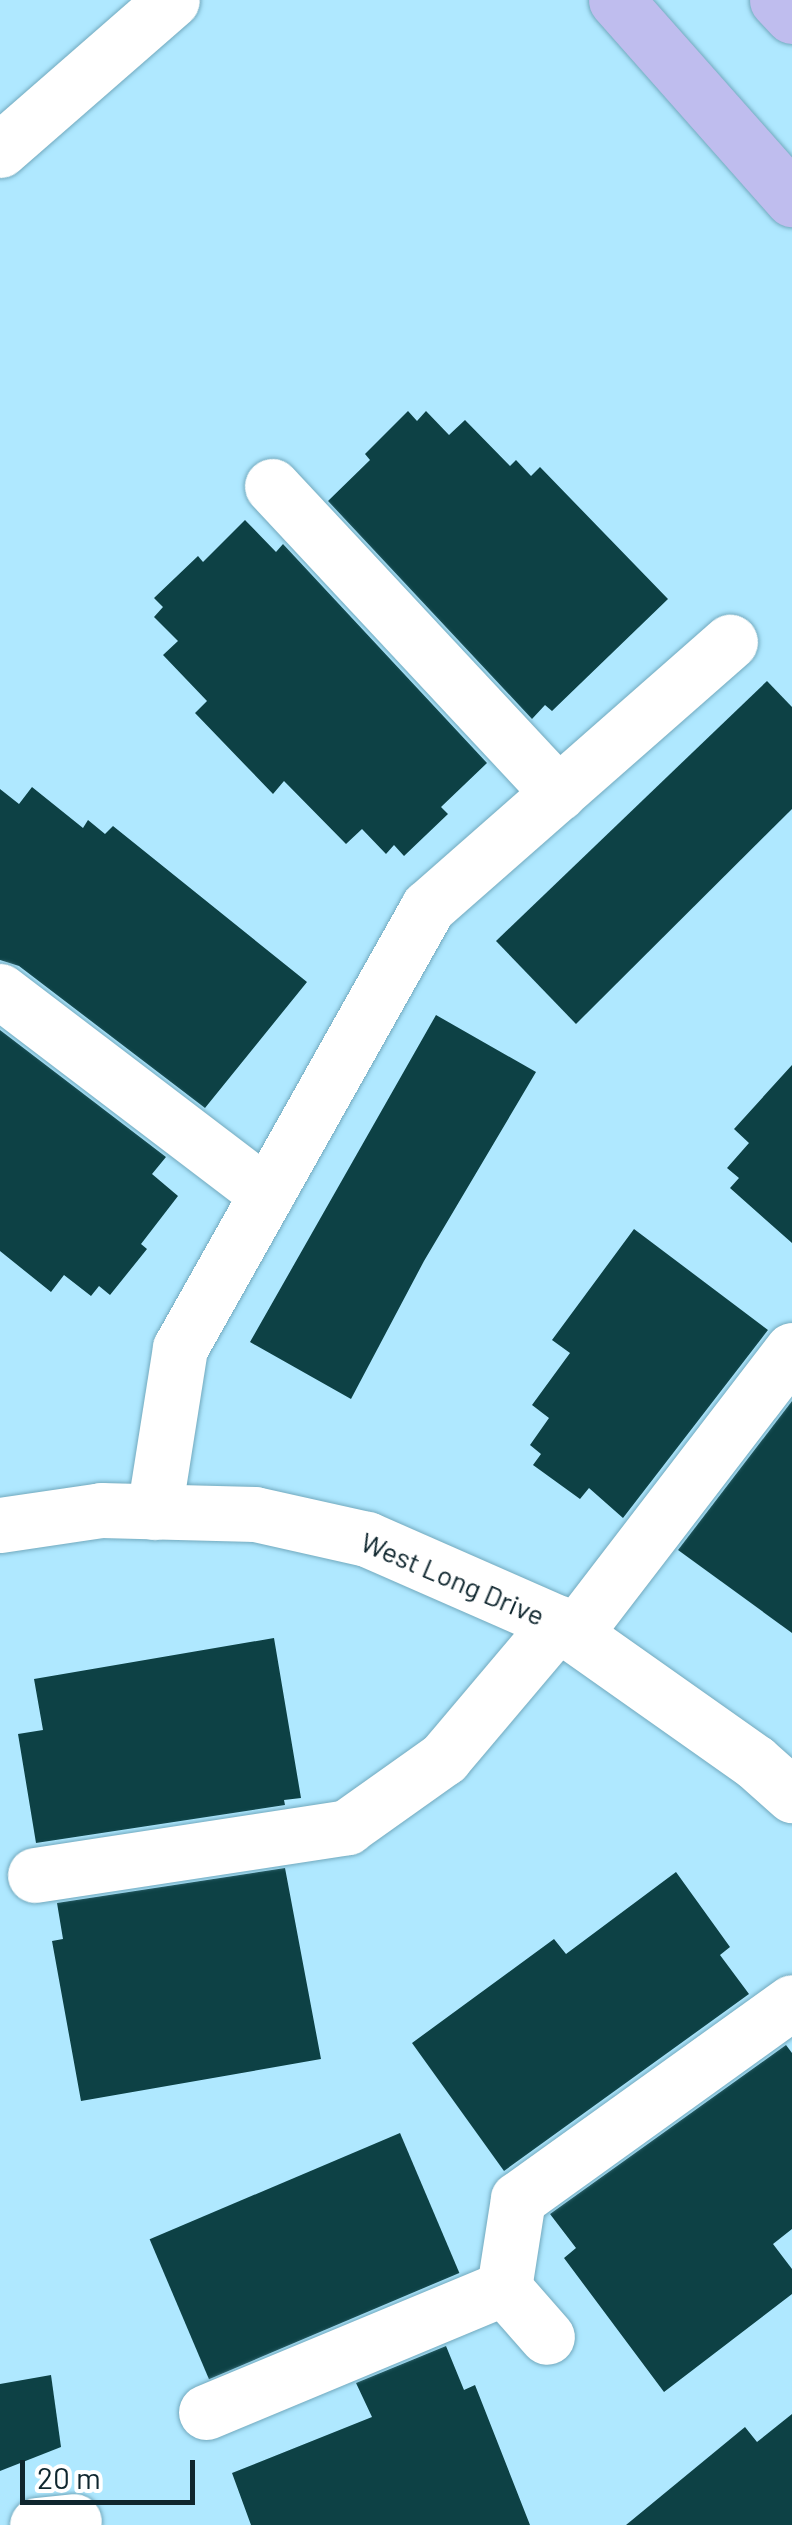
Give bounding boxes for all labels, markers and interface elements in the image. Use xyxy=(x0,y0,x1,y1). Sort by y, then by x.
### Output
street label: West Long Drive xyxy=(356,1524,550,1632)
scale bar xyxy=(25,2440,200,2502)
text: 20 m xyxy=(37,2459,101,2495)

